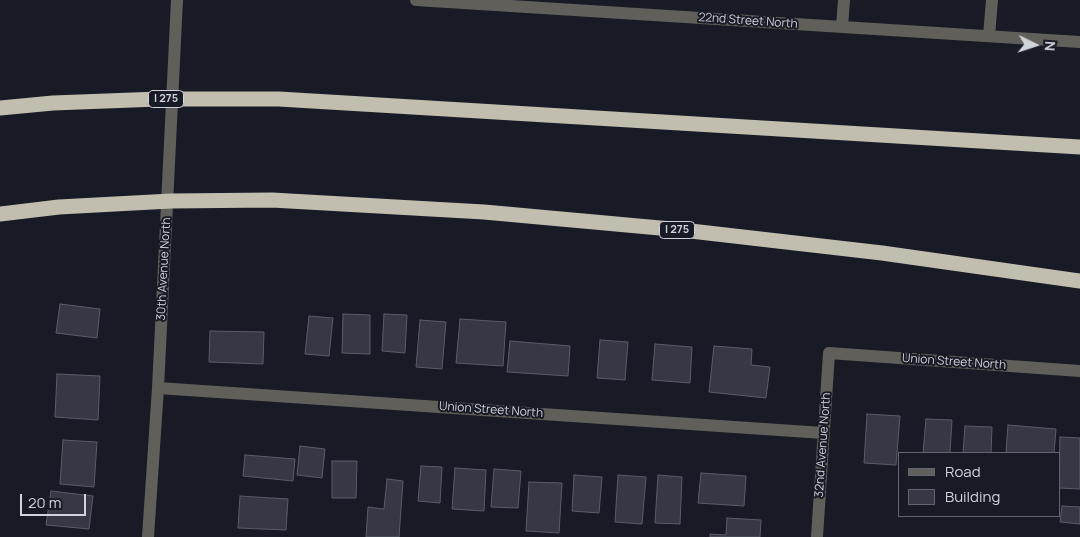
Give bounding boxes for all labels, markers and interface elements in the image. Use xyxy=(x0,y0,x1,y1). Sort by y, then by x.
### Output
street label: 22nd Street North xyxy=(698,10,798,32)
north arrow xyxy=(1010,20,1060,70)
text: N xyxy=(1041,40,1060,52)
road number: I 275 xyxy=(148,90,184,108)
street label: 30th Avenue North xyxy=(154,217,174,321)
road number: I 275 xyxy=(660,222,694,238)
street label: Union Street North xyxy=(902,351,1006,373)
street label: 32nd Avenue North xyxy=(812,392,834,498)
street label: Union Street North xyxy=(439,399,543,421)
legend xyxy=(898,452,1060,517)
text: Road xyxy=(945,461,981,482)
scale bar xyxy=(22,484,89,516)
text: Building xyxy=(945,486,1000,507)
text: 20 m xyxy=(28,492,61,513)

